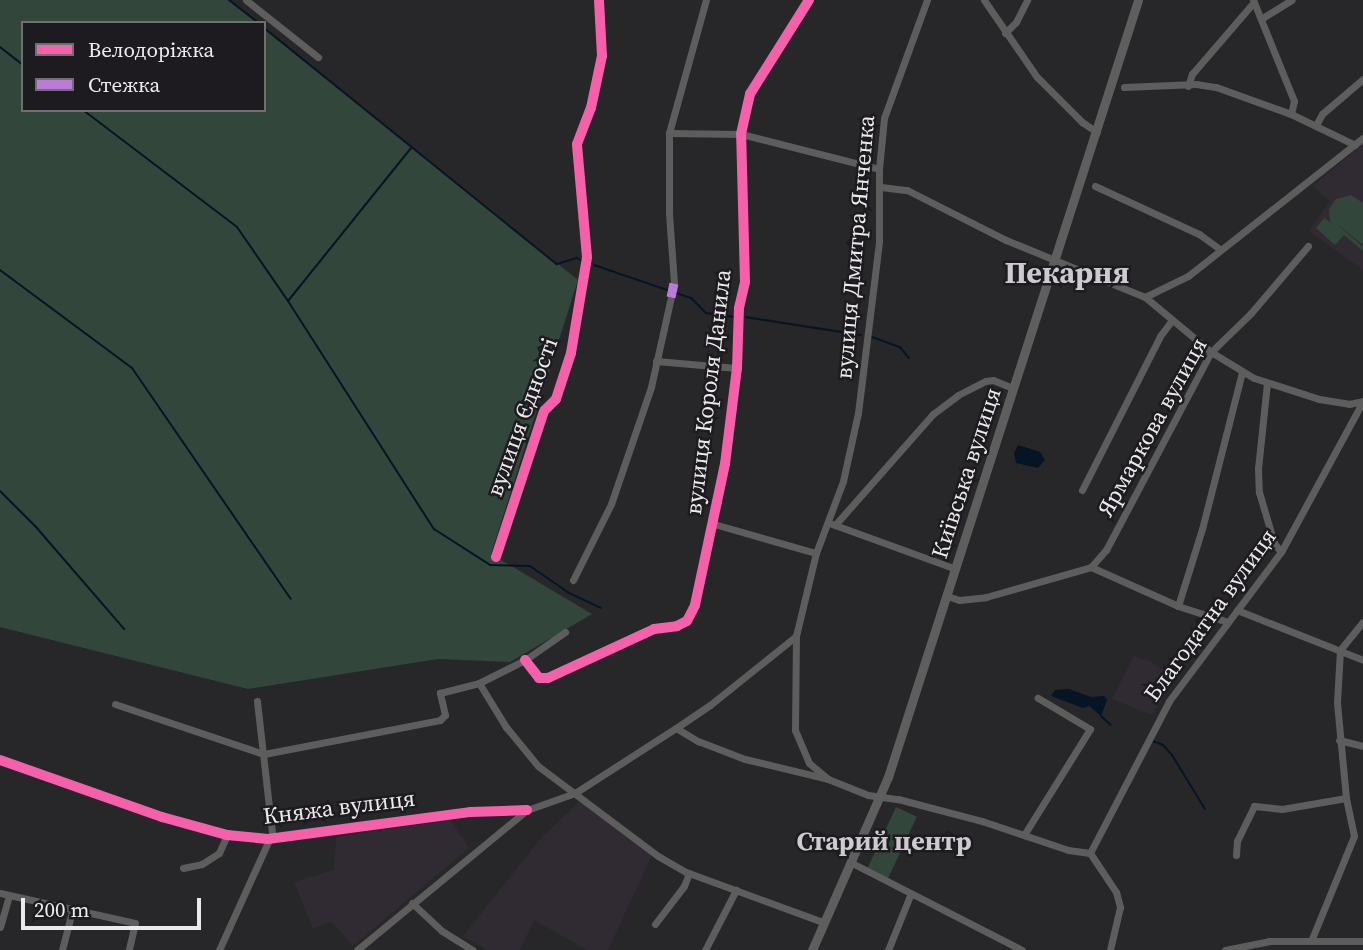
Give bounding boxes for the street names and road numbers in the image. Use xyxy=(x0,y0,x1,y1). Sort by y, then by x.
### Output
street label: вулиця Дмитра Янченка xyxy=(830,114,880,380)
street label: вулиця Короля Данила xyxy=(679,268,737,516)
street label: Ярмаркова вулиця xyxy=(1091,333,1213,521)
street label: вулиця Єдності xyxy=(480,334,564,500)
street label: Київська вулиця xyxy=(925,384,1007,562)
street label: Благодатна вулиця xyxy=(1138,523,1282,707)
street label: Княжа вулиця xyxy=(261,784,417,830)

